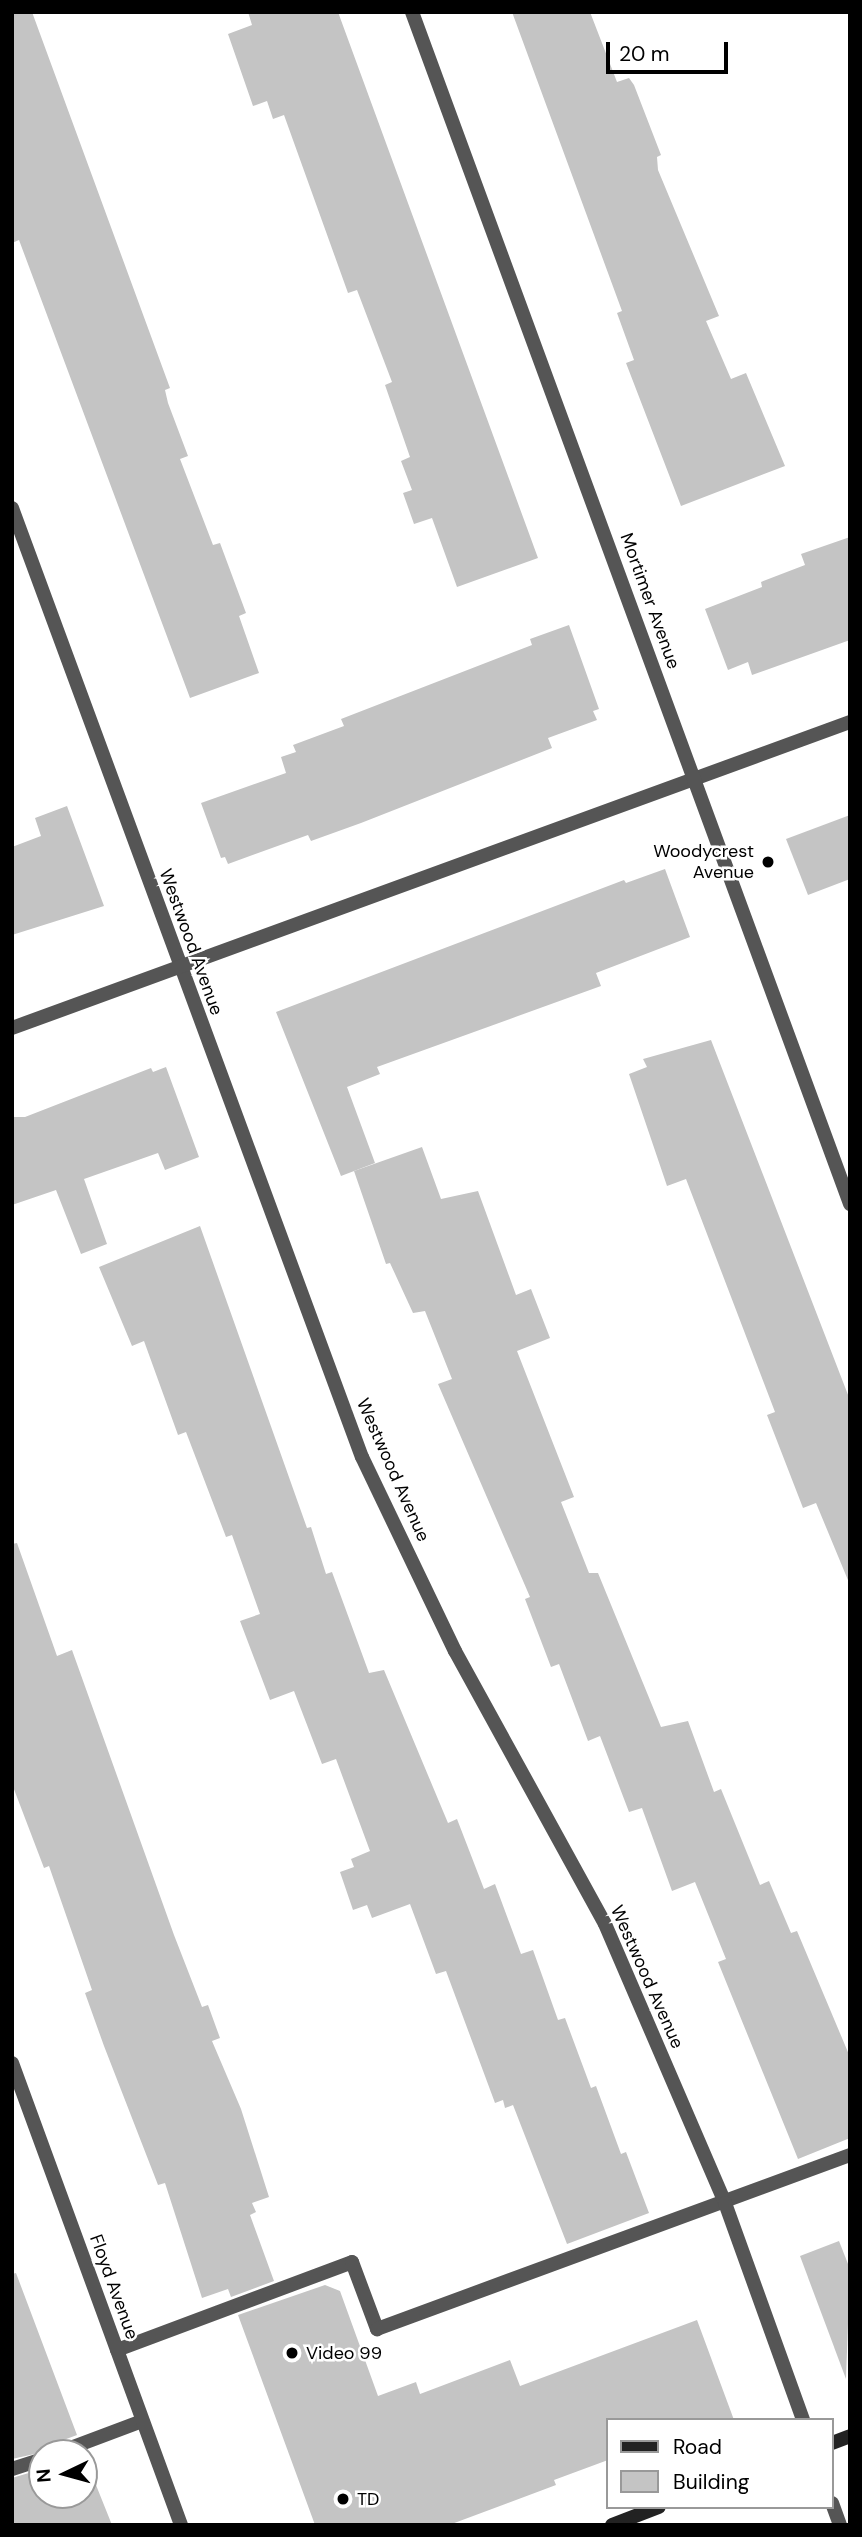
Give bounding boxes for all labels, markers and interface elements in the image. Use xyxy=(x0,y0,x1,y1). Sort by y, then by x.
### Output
scale bar xyxy=(610,28,732,72)
text: 20 m xyxy=(619,40,670,68)
street label: Mortimer Avenue xyxy=(615,530,685,672)
place label: Woodycrest Avenue xyxy=(653,841,754,884)
marker: Woodycrest Avenue xyxy=(760,854,776,870)
street label: Westwood Avenue xyxy=(154,866,228,1018)
street label: Westwood Avenue xyxy=(352,1395,434,1545)
street label: Westwood Avenue xyxy=(606,1902,688,2052)
street label: Floyd Avenue xyxy=(85,2232,143,2342)
place label: Video 99 xyxy=(306,2342,382,2364)
marker: Video 99 xyxy=(284,2345,300,2361)
legend xyxy=(606,2418,834,2509)
text: Road xyxy=(673,2433,722,2461)
north arrow xyxy=(28,2439,98,2509)
text: N xyxy=(31,2468,57,2484)
text: Building xyxy=(673,2468,749,2496)
place label: TD xyxy=(357,2488,379,2510)
marker: TD xyxy=(335,2491,351,2507)

